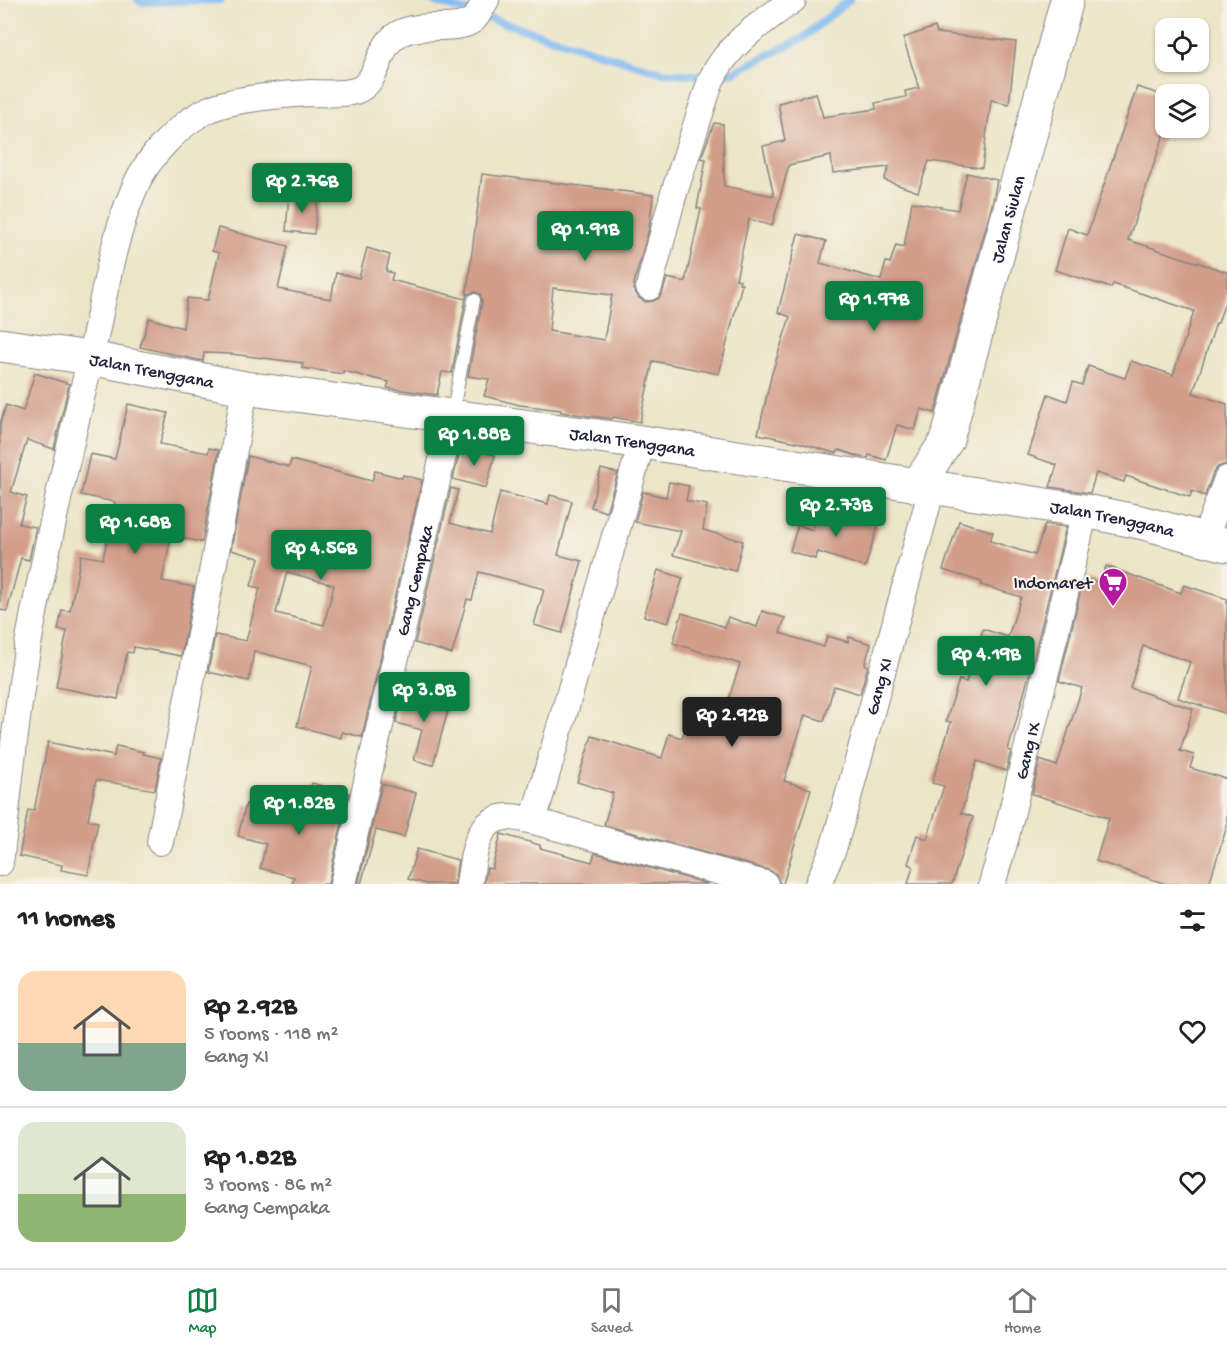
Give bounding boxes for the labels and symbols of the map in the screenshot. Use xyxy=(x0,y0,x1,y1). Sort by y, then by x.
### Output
pin: Rp 2.76B xyxy=(240,163,364,214)
street label: Jalan Siulan xyxy=(988,173,1032,266)
pin: Rp 1.91B xyxy=(523,211,647,262)
pin: Rp 1.97B xyxy=(812,281,936,332)
street label: Jalan Trenggana xyxy=(87,350,217,395)
pin: Rp 1.88B xyxy=(412,416,536,467)
street label: Jalan Trenggana xyxy=(568,424,697,463)
pin: Rp 2.73B xyxy=(774,487,898,538)
street label: Jalan Trenggana xyxy=(1048,498,1177,544)
pin: Rp 1.68B xyxy=(73,504,197,555)
street label: Gang Cempaka xyxy=(393,522,440,638)
pin: Rp 4.56B xyxy=(259,530,383,581)
supermarket icon: Indomaret xyxy=(1097,566,1129,608)
place label: Indomaret xyxy=(1013,574,1094,595)
pin: Rp 4.19B xyxy=(924,636,1048,687)
street label: Gang XI xyxy=(863,656,898,718)
pin: Rp 3.8B xyxy=(369,672,479,723)
pin: Rp 2.92B xyxy=(670,697,794,748)
street label: Gang IX xyxy=(1012,719,1047,782)
pin: Rp 1.82B xyxy=(237,785,361,836)

